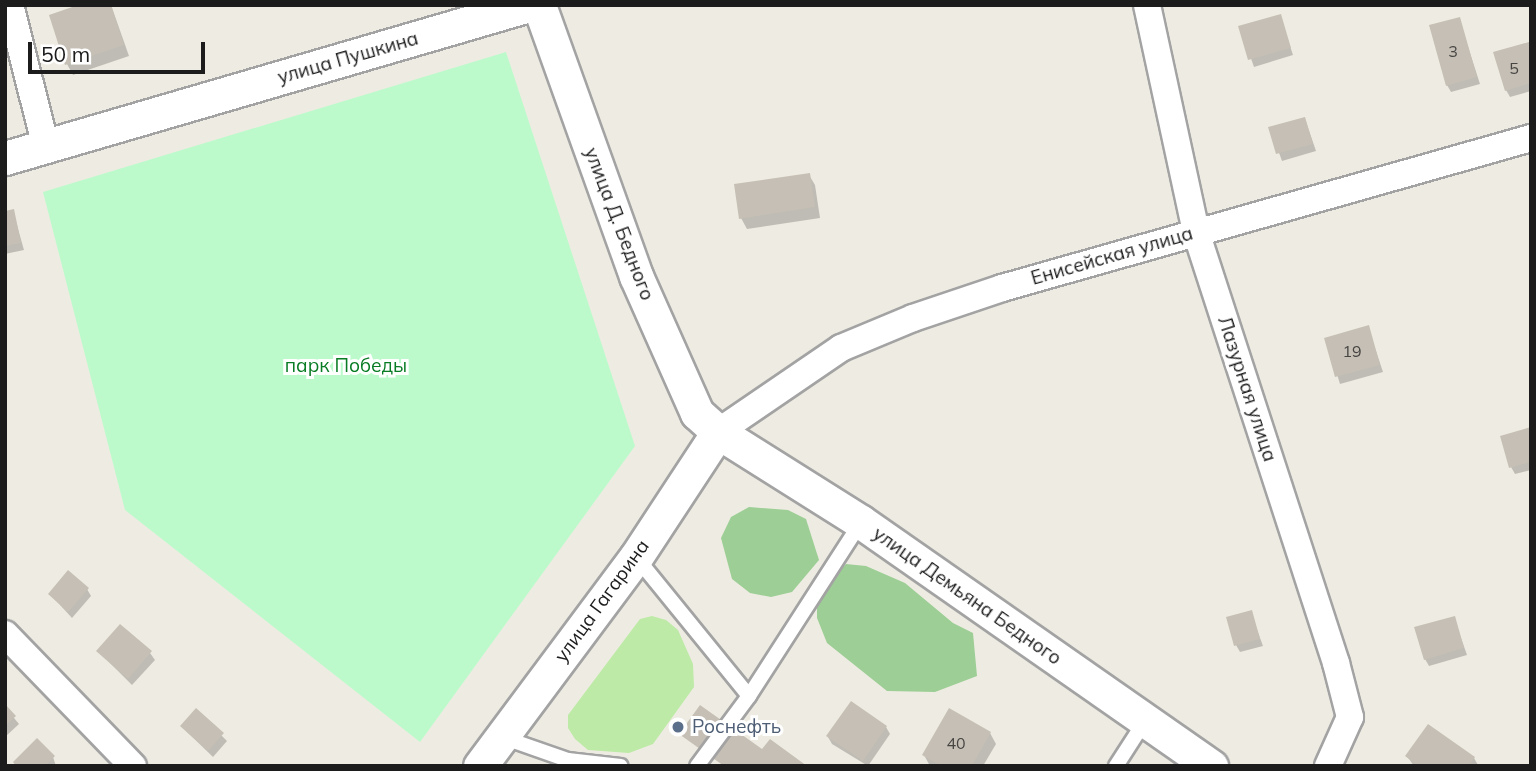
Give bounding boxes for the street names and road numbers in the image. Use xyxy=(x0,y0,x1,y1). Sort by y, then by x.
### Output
street label: улица Пушкина xyxy=(275,27,421,89)
street label: улица Д. Бедного xyxy=(579,144,659,304)
street label: Енисейская улица xyxy=(1028,222,1196,290)
street label: Лазурная улица xyxy=(1213,314,1281,464)
street label: улица Демьяна Бедного xyxy=(868,522,1066,670)
street label: улица Гагарина xyxy=(550,535,654,667)

